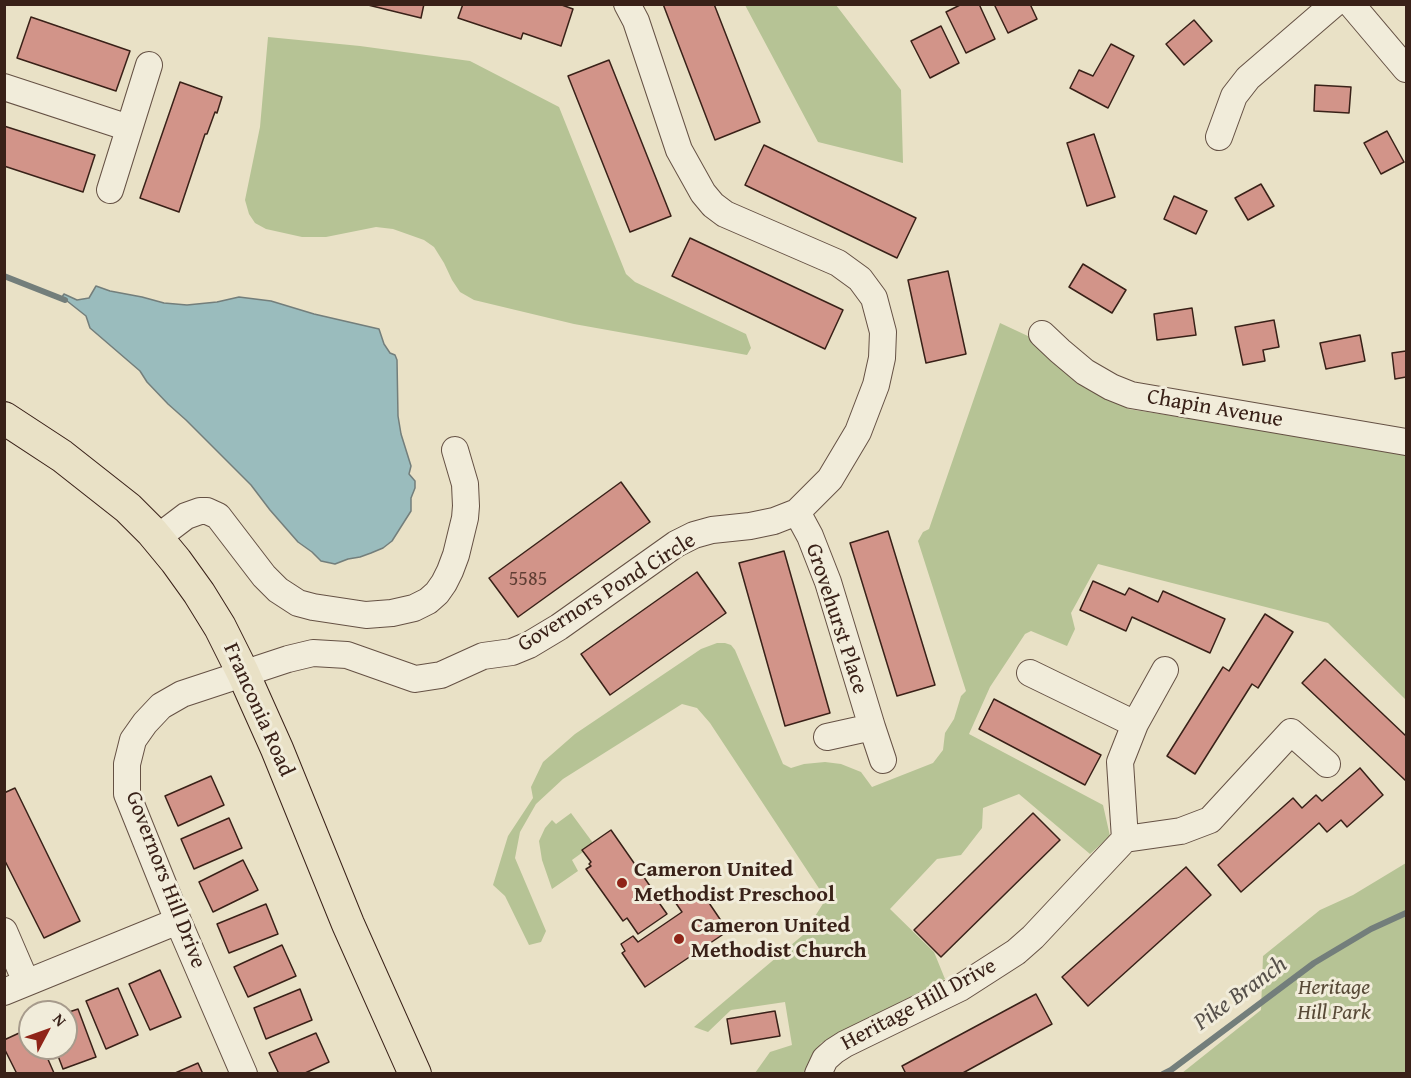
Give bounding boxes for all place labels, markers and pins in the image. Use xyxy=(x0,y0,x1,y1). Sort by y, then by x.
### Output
place label: Cameron United Methodist Preschool xyxy=(634,857,835,908)
marker: Cameron United Methodist Preschool xyxy=(615,876,629,890)
place label: Cameron United Methodist Church xyxy=(691,913,866,964)
marker: Cameron United Methodist Church xyxy=(672,932,686,946)

